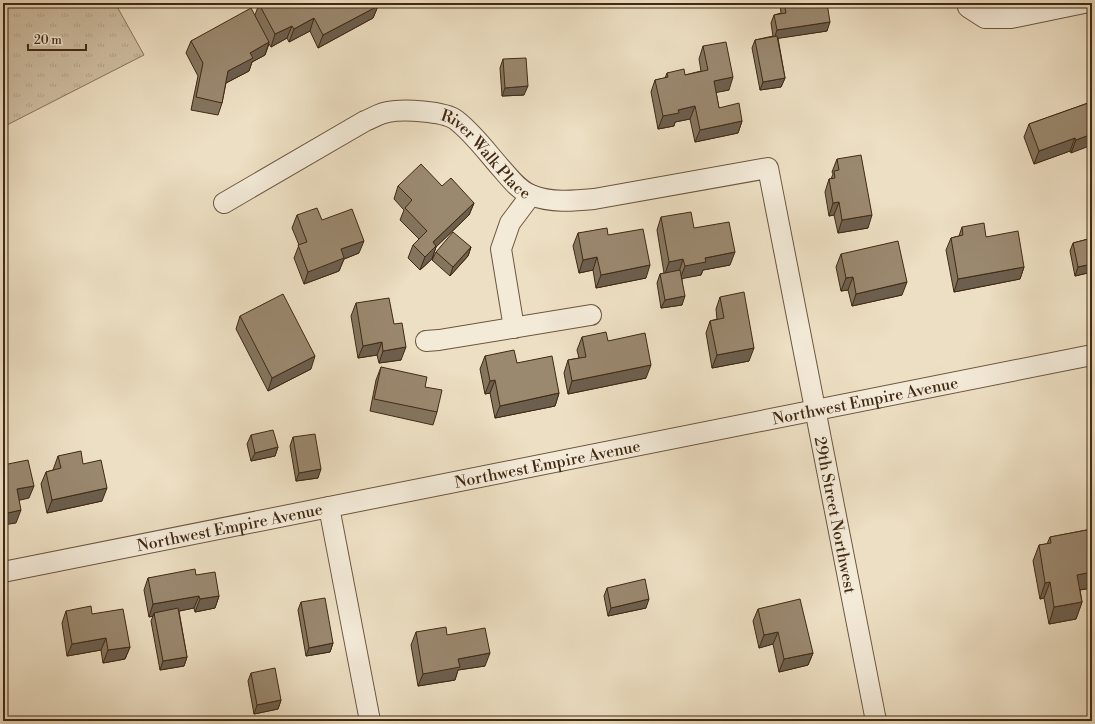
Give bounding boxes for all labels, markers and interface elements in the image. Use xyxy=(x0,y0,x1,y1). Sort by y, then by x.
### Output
scale bar xyxy=(28,26,86,52)
text: 20 m xyxy=(34,33,62,48)
street label: River Walk Place xyxy=(439,106,534,204)
street label: Northwest Empire Avenue xyxy=(771,373,960,429)
street label: 29th Street Northwest xyxy=(810,435,860,596)
street label: Northwest Empire Avenue xyxy=(453,436,642,493)
street label: Northwest Empire Avenue xyxy=(135,500,324,556)

